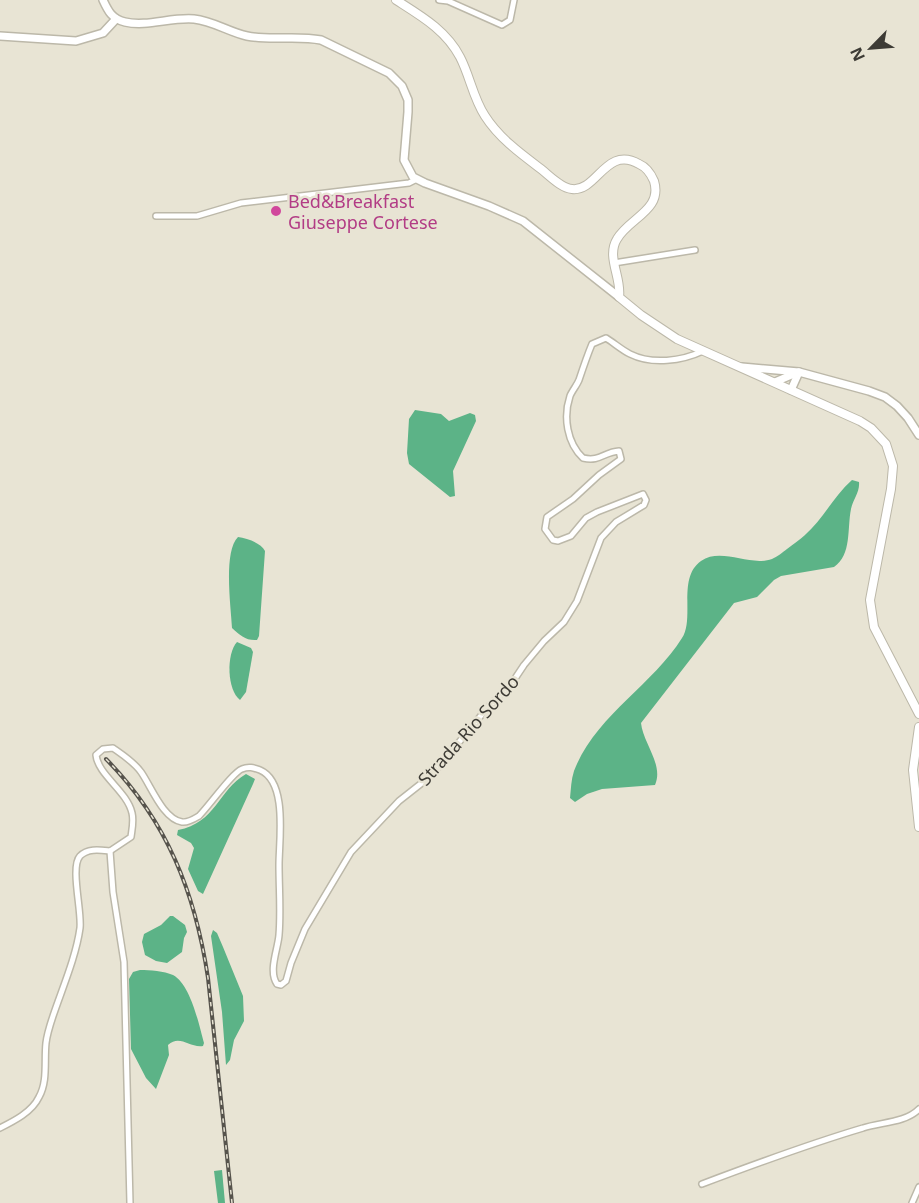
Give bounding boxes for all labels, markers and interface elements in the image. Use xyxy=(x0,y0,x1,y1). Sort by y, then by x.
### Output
north arrow xyxy=(841,18,901,78)
text: N xyxy=(845,44,870,65)
place label: Bed&Breakfast Giuseppe Cortese xyxy=(288,189,438,234)
marker: Bed&Breakfast Giuseppe Cortese xyxy=(269,204,283,218)
street label: Strada Rio Sordo xyxy=(412,670,524,790)

